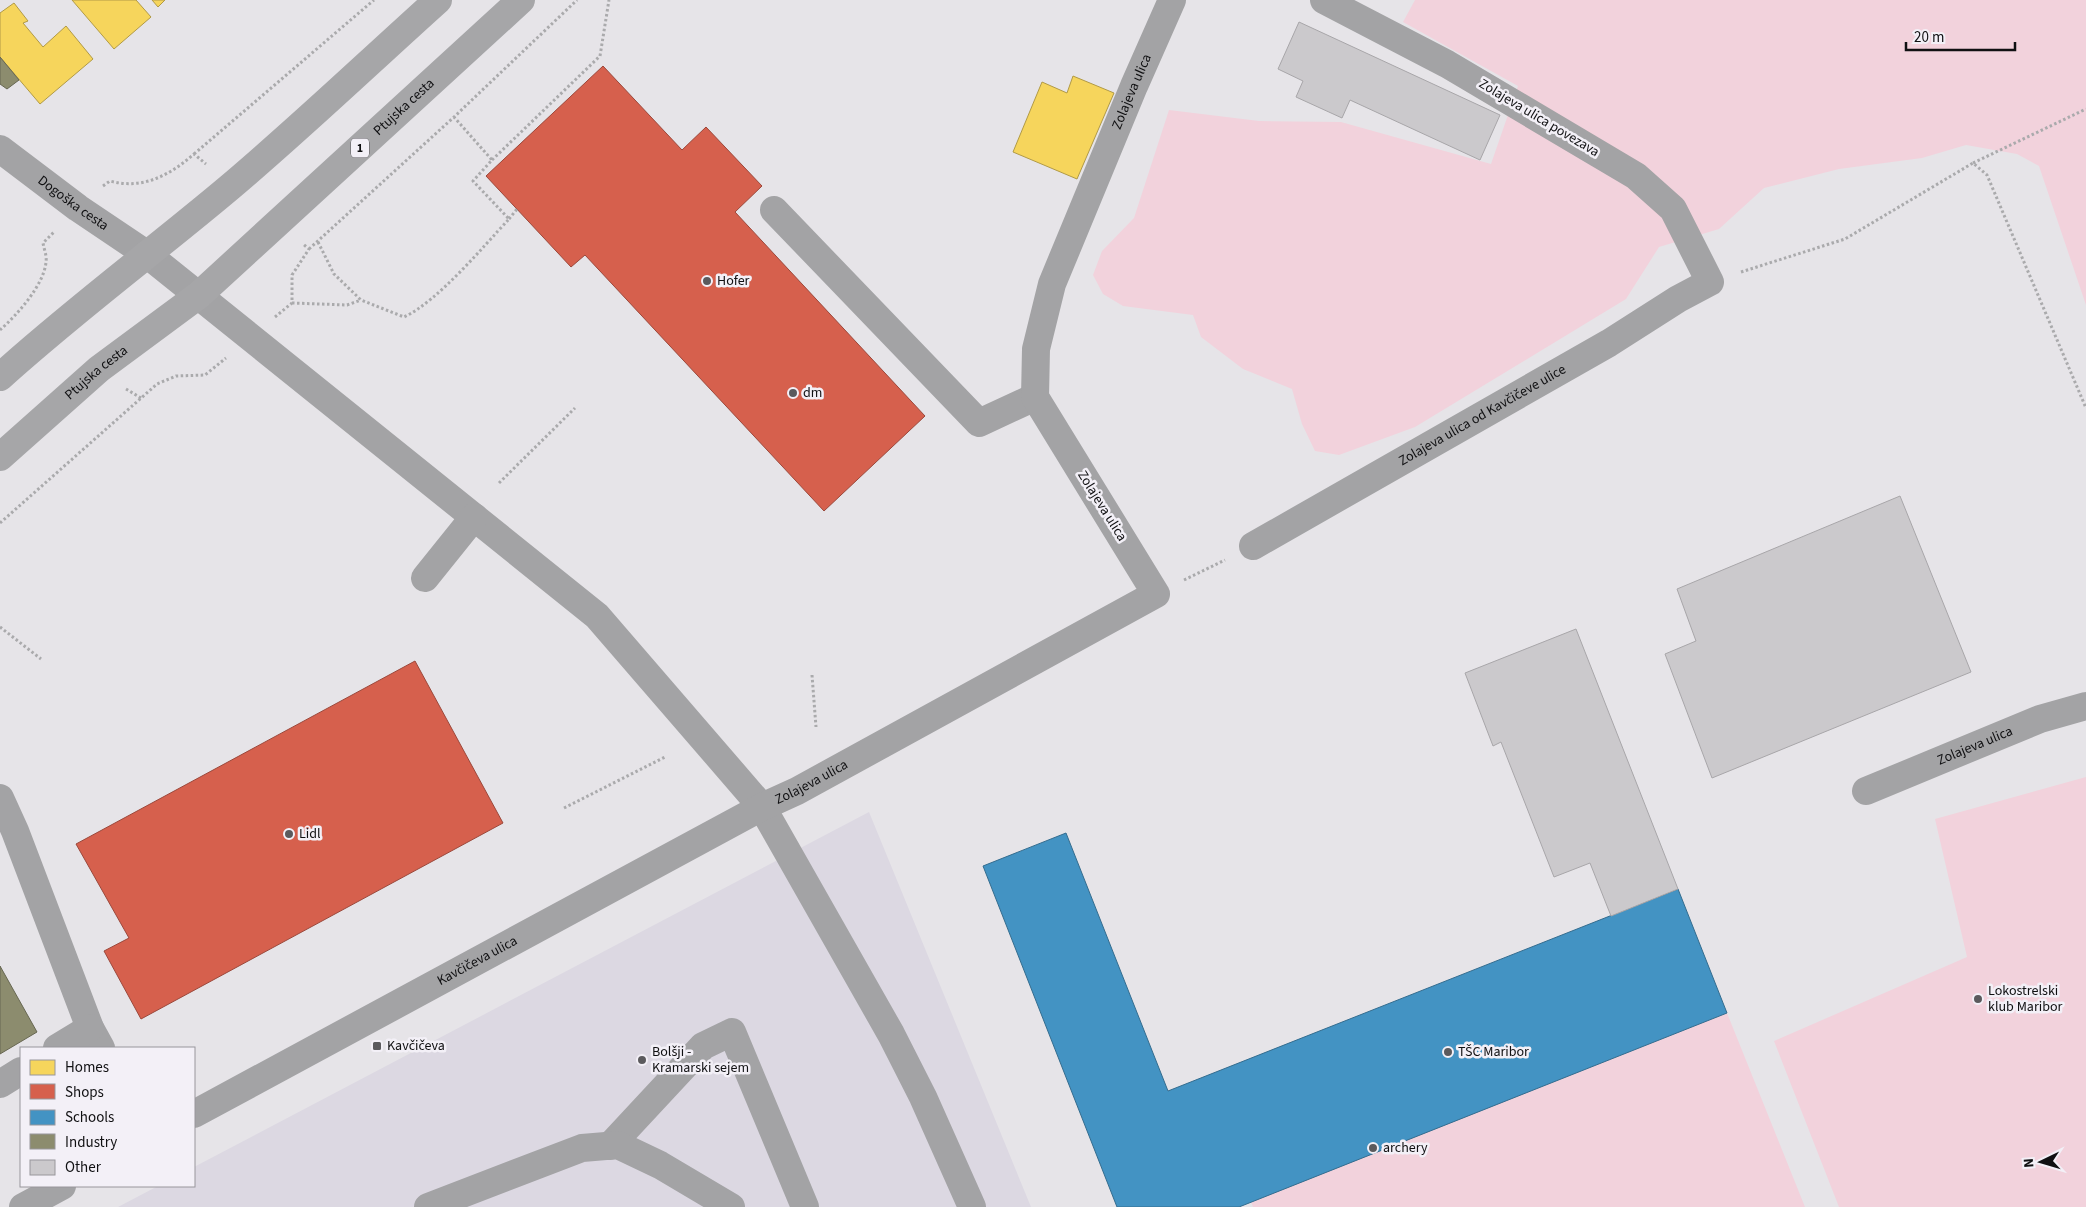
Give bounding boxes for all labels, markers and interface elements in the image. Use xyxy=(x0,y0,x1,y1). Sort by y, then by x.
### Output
scale bar xyxy=(1906,20,2015,52)
text: 20 m xyxy=(1914,27,1944,48)
street label: Zolajeva ulica xyxy=(1107,51,1157,132)
street label: Ptujska cesta xyxy=(369,74,439,140)
street label: Zolajeva ulica povezava xyxy=(1475,74,1603,162)
road number: 1 xyxy=(351,138,369,158)
street label: Dogoška cesta xyxy=(33,171,113,236)
place label: Hofer xyxy=(717,271,750,291)
marker: Hofer xyxy=(701,275,713,287)
street label: Ptujska cesta xyxy=(60,341,132,405)
street label: Zolajeva ulica od Kavčičeve ulice xyxy=(1395,360,1570,471)
place label: dm xyxy=(803,383,822,403)
marker: dm xyxy=(787,387,799,399)
street label: Zolajeva ulica xyxy=(1072,467,1132,545)
street label: Zolajeva ulica xyxy=(1934,721,2016,770)
street label: Zolajeva ulica xyxy=(772,755,852,810)
place label: Lidl xyxy=(299,824,321,844)
marker: Lidl xyxy=(283,828,295,840)
street label: Kavčičeva ulica xyxy=(433,931,521,991)
place label: Lokostrelski klub Maribor xyxy=(1988,981,2063,1017)
marker: Lokostrelski klub Maribor xyxy=(1972,993,1984,1005)
place label: Kavčičeva xyxy=(387,1036,445,1056)
marker: Kavčičeva xyxy=(371,1040,383,1052)
place label: Bolšji - Kramarski sejem xyxy=(652,1042,749,1078)
place label: TŠC Maribor xyxy=(1458,1042,1529,1062)
marker: TŠC Maribor xyxy=(1442,1046,1454,1058)
legend xyxy=(20,1047,195,1187)
marker: Bolšji - Kramarski sejem xyxy=(636,1054,648,1066)
text: Homes xyxy=(65,1057,109,1078)
text: Shops xyxy=(65,1082,104,1103)
text: Schools xyxy=(65,1107,114,1128)
text: Industry xyxy=(65,1132,117,1153)
north arrow xyxy=(2016,1137,2066,1187)
place label: archery xyxy=(1383,1138,1428,1158)
marker: archery xyxy=(1367,1142,1379,1154)
text: Other xyxy=(65,1157,102,1178)
text: N xyxy=(2019,1158,2039,1169)

